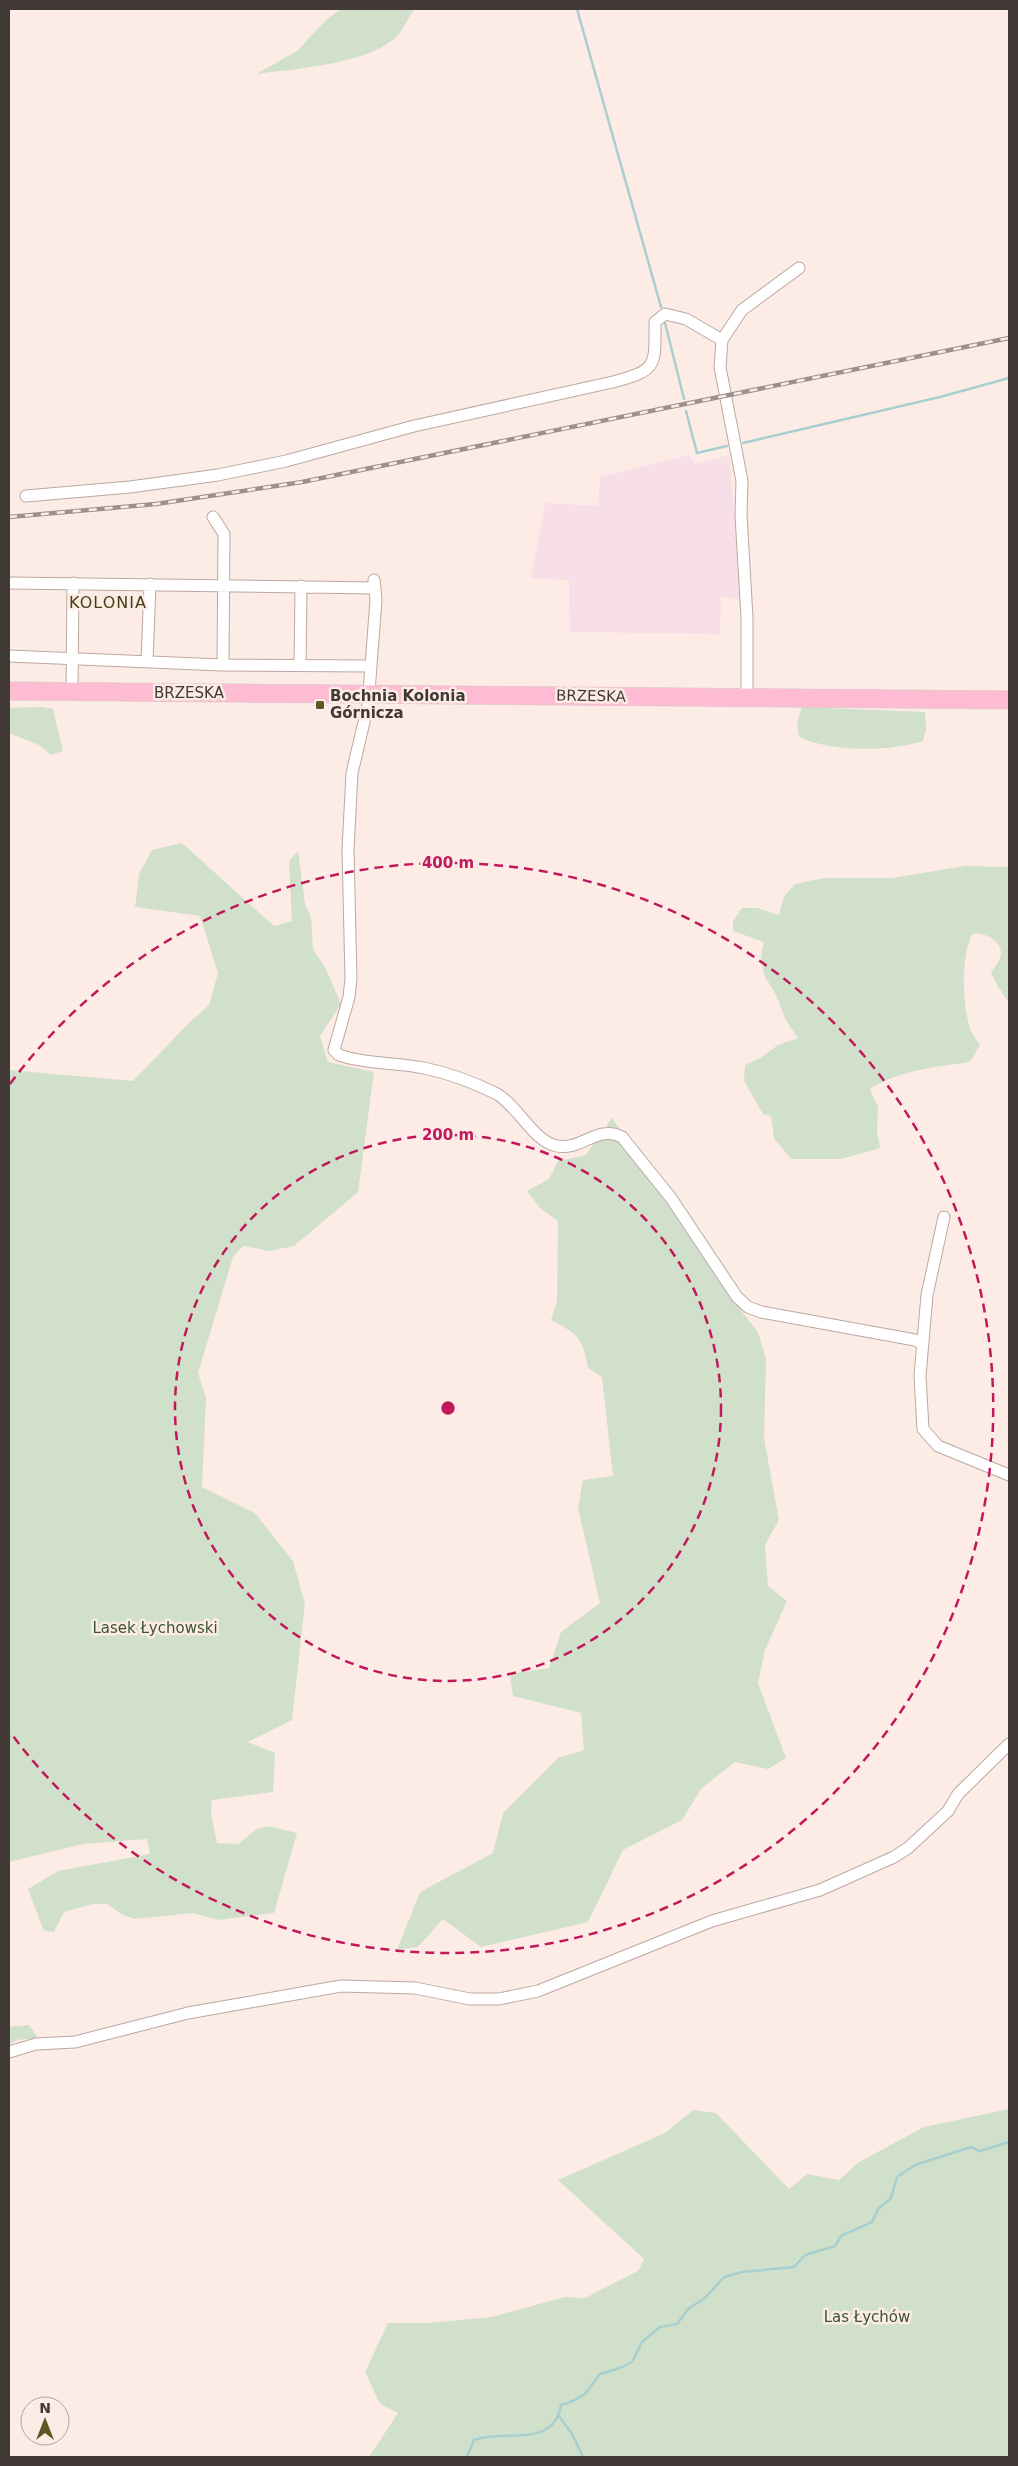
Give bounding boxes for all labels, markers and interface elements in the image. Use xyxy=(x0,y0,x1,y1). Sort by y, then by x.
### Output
district label: KOLONIA xyxy=(69,593,147,612)
street label: BRZESKA xyxy=(154,684,225,702)
street label: BRZESKA xyxy=(556,686,627,706)
place label: Bochnia Kolonia Górnicza xyxy=(330,687,466,722)
marker: Bochnia Kolonia Górnicza xyxy=(314,699,326,711)
text: 400 m xyxy=(422,854,474,872)
text: 200 m xyxy=(422,1126,474,1144)
centre of rings xyxy=(439,1399,457,1417)
park label: Lasek Łychowski xyxy=(92,1619,218,1637)
park label: Las Łychów xyxy=(824,2308,910,2326)
north arrow xyxy=(20,2396,70,2446)
text: N xyxy=(39,2400,51,2416)

